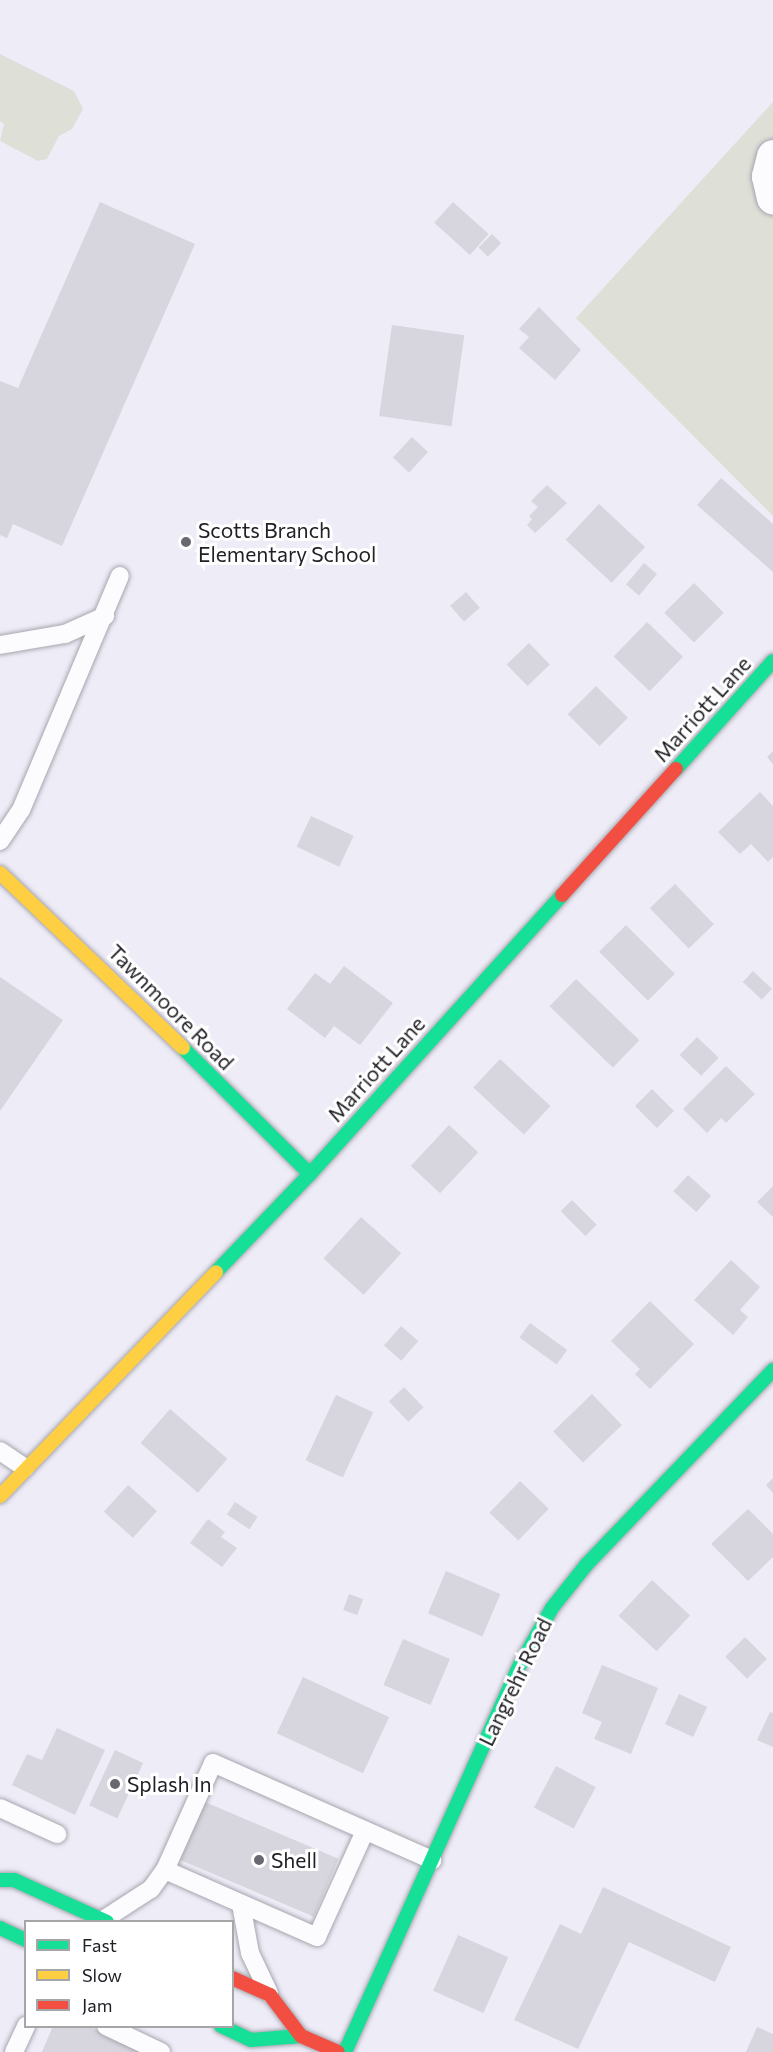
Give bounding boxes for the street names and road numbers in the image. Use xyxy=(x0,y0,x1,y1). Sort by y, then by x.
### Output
street label: Marriott Lane xyxy=(648,651,756,767)
street label: Tawnmoore Road xyxy=(103,939,239,1075)
street label: Marriott Lane xyxy=(322,1011,430,1127)
street label: Langrehr Road xyxy=(473,1614,557,1750)

